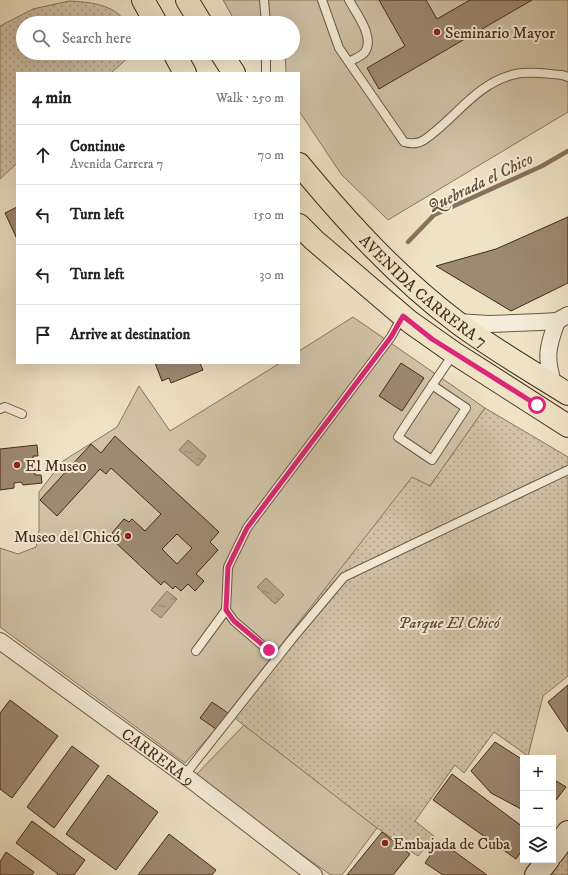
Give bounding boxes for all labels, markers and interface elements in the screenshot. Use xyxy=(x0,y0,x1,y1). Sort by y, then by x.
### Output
search box xyxy=(16,16,300,60)
place label: Seminario Mayor xyxy=(445,23,555,43)
icon: search xyxy=(30,27,52,49)
marker: Seminario Mayor xyxy=(432,27,442,37)
text: Search here xyxy=(62,29,131,48)
text: 4 min xyxy=(32,87,71,109)
text: Walk · 250 m xyxy=(216,90,284,106)
text: Continue xyxy=(70,137,125,156)
icon: ahead xyxy=(32,144,54,166)
text: 70 m xyxy=(258,147,284,163)
water label: Quebrada el Chico xyxy=(424,148,537,218)
text: Avenida Carrera 7 xyxy=(70,156,163,172)
icon: left xyxy=(32,204,54,226)
text: Turn left xyxy=(70,205,124,224)
text: 150 m xyxy=(253,207,284,223)
street label: AVENIDA CARRERA 7 xyxy=(355,231,491,352)
icon: left xyxy=(32,264,54,286)
text: Turn left xyxy=(70,265,124,284)
text: 30 m xyxy=(260,267,284,283)
icon: arrive xyxy=(32,324,54,346)
text: Arrive at destination xyxy=(70,325,190,344)
route start xyxy=(528,396,546,414)
place label: El Museo xyxy=(25,456,87,476)
marker: El Museo xyxy=(12,460,22,470)
place label: Museo del Chicó xyxy=(14,527,120,547)
marker: Museo del Chicó xyxy=(123,531,133,541)
park label: Parque El Chicó xyxy=(398,613,502,633)
route end xyxy=(260,641,278,659)
street label: CARRERA 9 xyxy=(117,724,198,790)
map controls xyxy=(520,755,556,863)
button: + xyxy=(520,755,556,791)
button: − xyxy=(520,791,556,827)
button: layers xyxy=(520,827,556,863)
place label: Embajada de Cuba xyxy=(393,834,510,854)
marker: Embajada de Cuba xyxy=(380,838,390,848)

